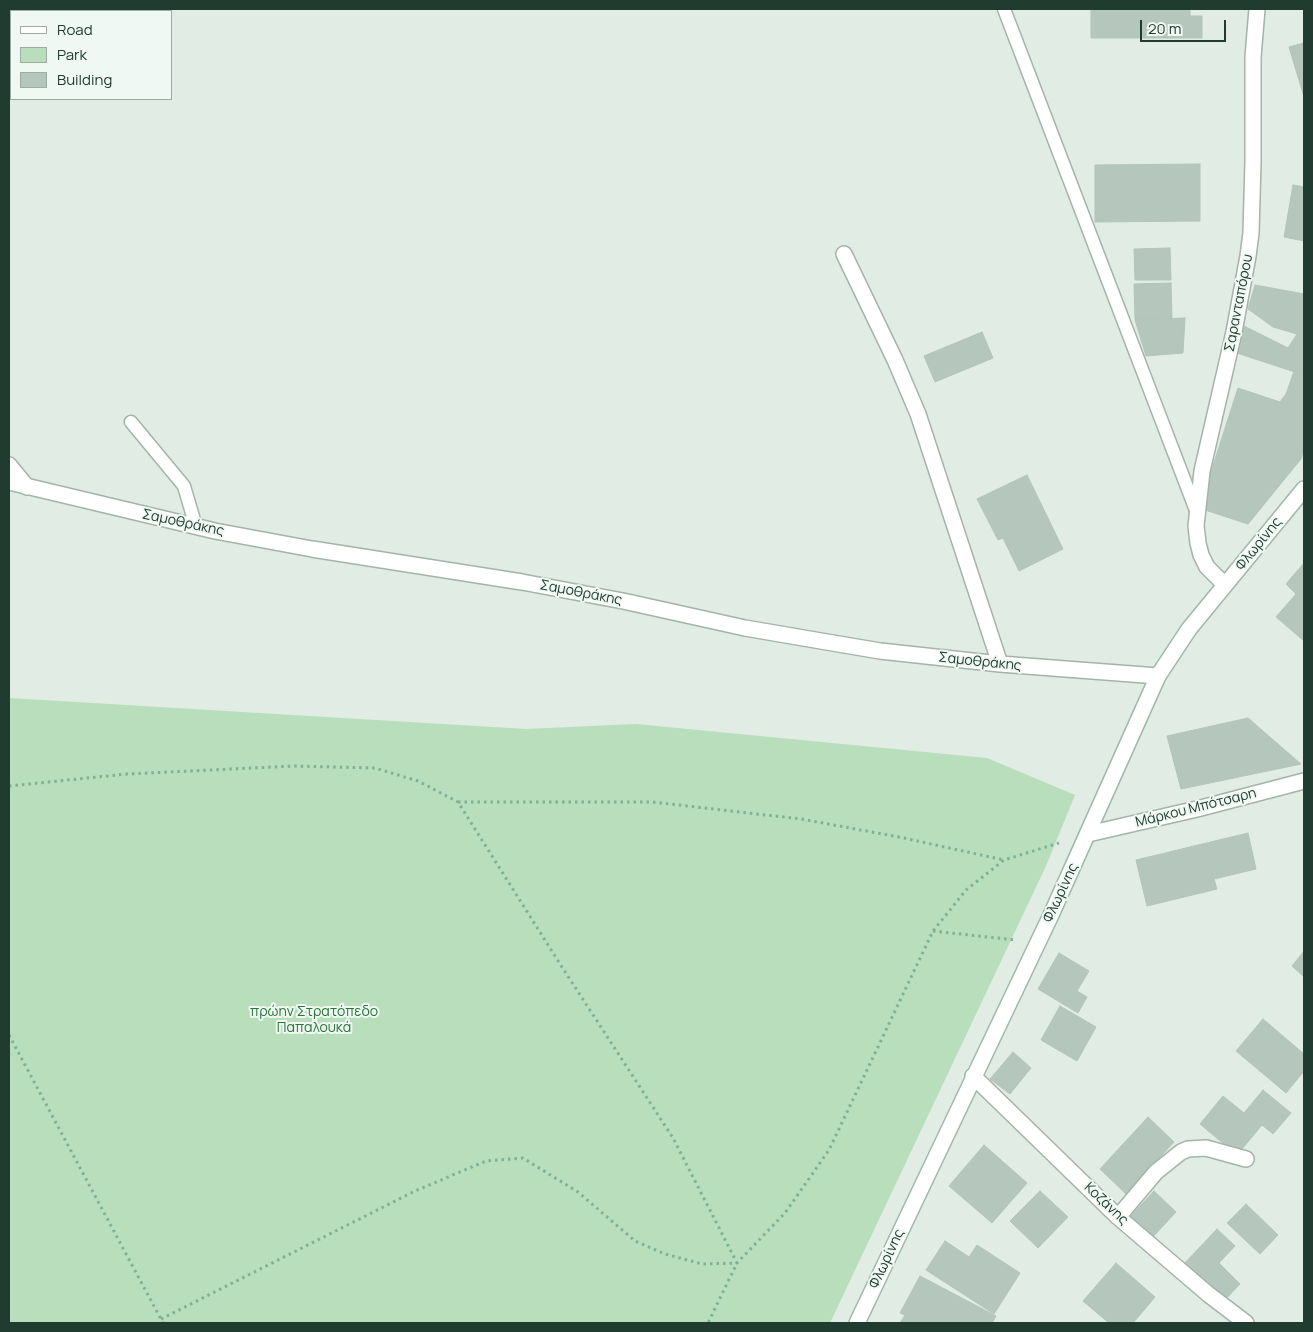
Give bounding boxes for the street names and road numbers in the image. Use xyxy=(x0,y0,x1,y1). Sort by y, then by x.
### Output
street label: Σαρανταπόρου xyxy=(1221,253,1257,353)
street label: Σαμοθράκης xyxy=(140,506,226,540)
street label: Φλωρίνης xyxy=(1232,514,1286,574)
street label: Σαμοθράκης xyxy=(538,577,624,609)
street label: Σαμοθράκης xyxy=(938,649,1022,675)
street label: Μάρκου Μπότσαρη xyxy=(1134,785,1258,831)
street label: Φλωρίνης xyxy=(1040,861,1082,925)
street label: Κοζάνης xyxy=(1080,1179,1132,1229)
street label: Φλωρίνης xyxy=(866,1227,908,1291)

